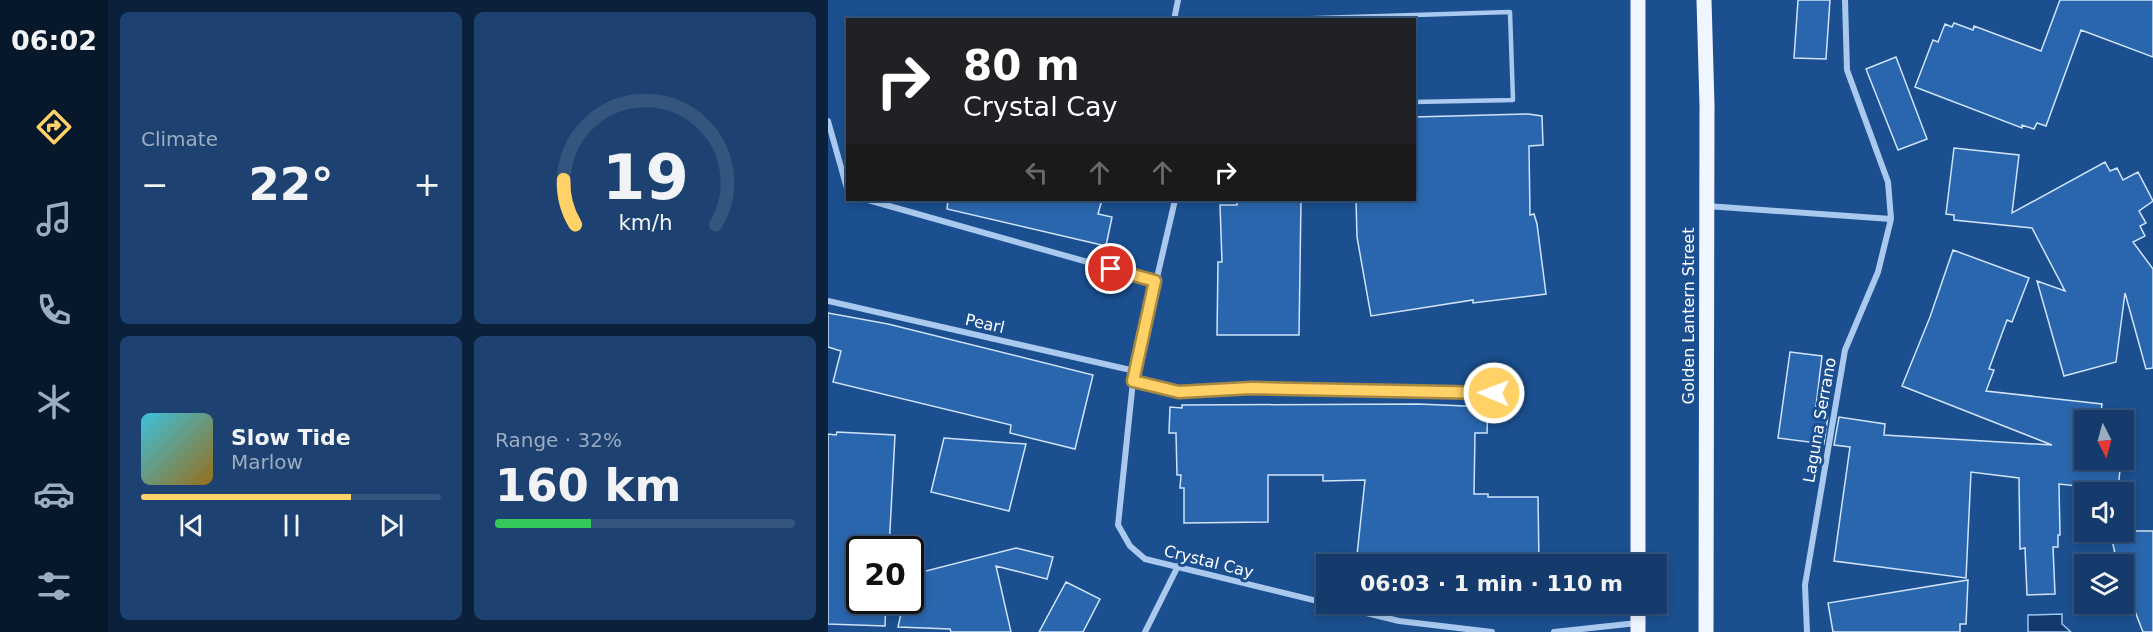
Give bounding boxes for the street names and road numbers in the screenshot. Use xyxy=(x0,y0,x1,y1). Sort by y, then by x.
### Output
street label: Golden Lantern Street xyxy=(1679,228,1698,404)
street label: Pearl xyxy=(963,310,1006,337)
street label: Laguna Serrano xyxy=(1799,356,1840,484)
street label: Crystal Cay xyxy=(1162,541,1256,582)

